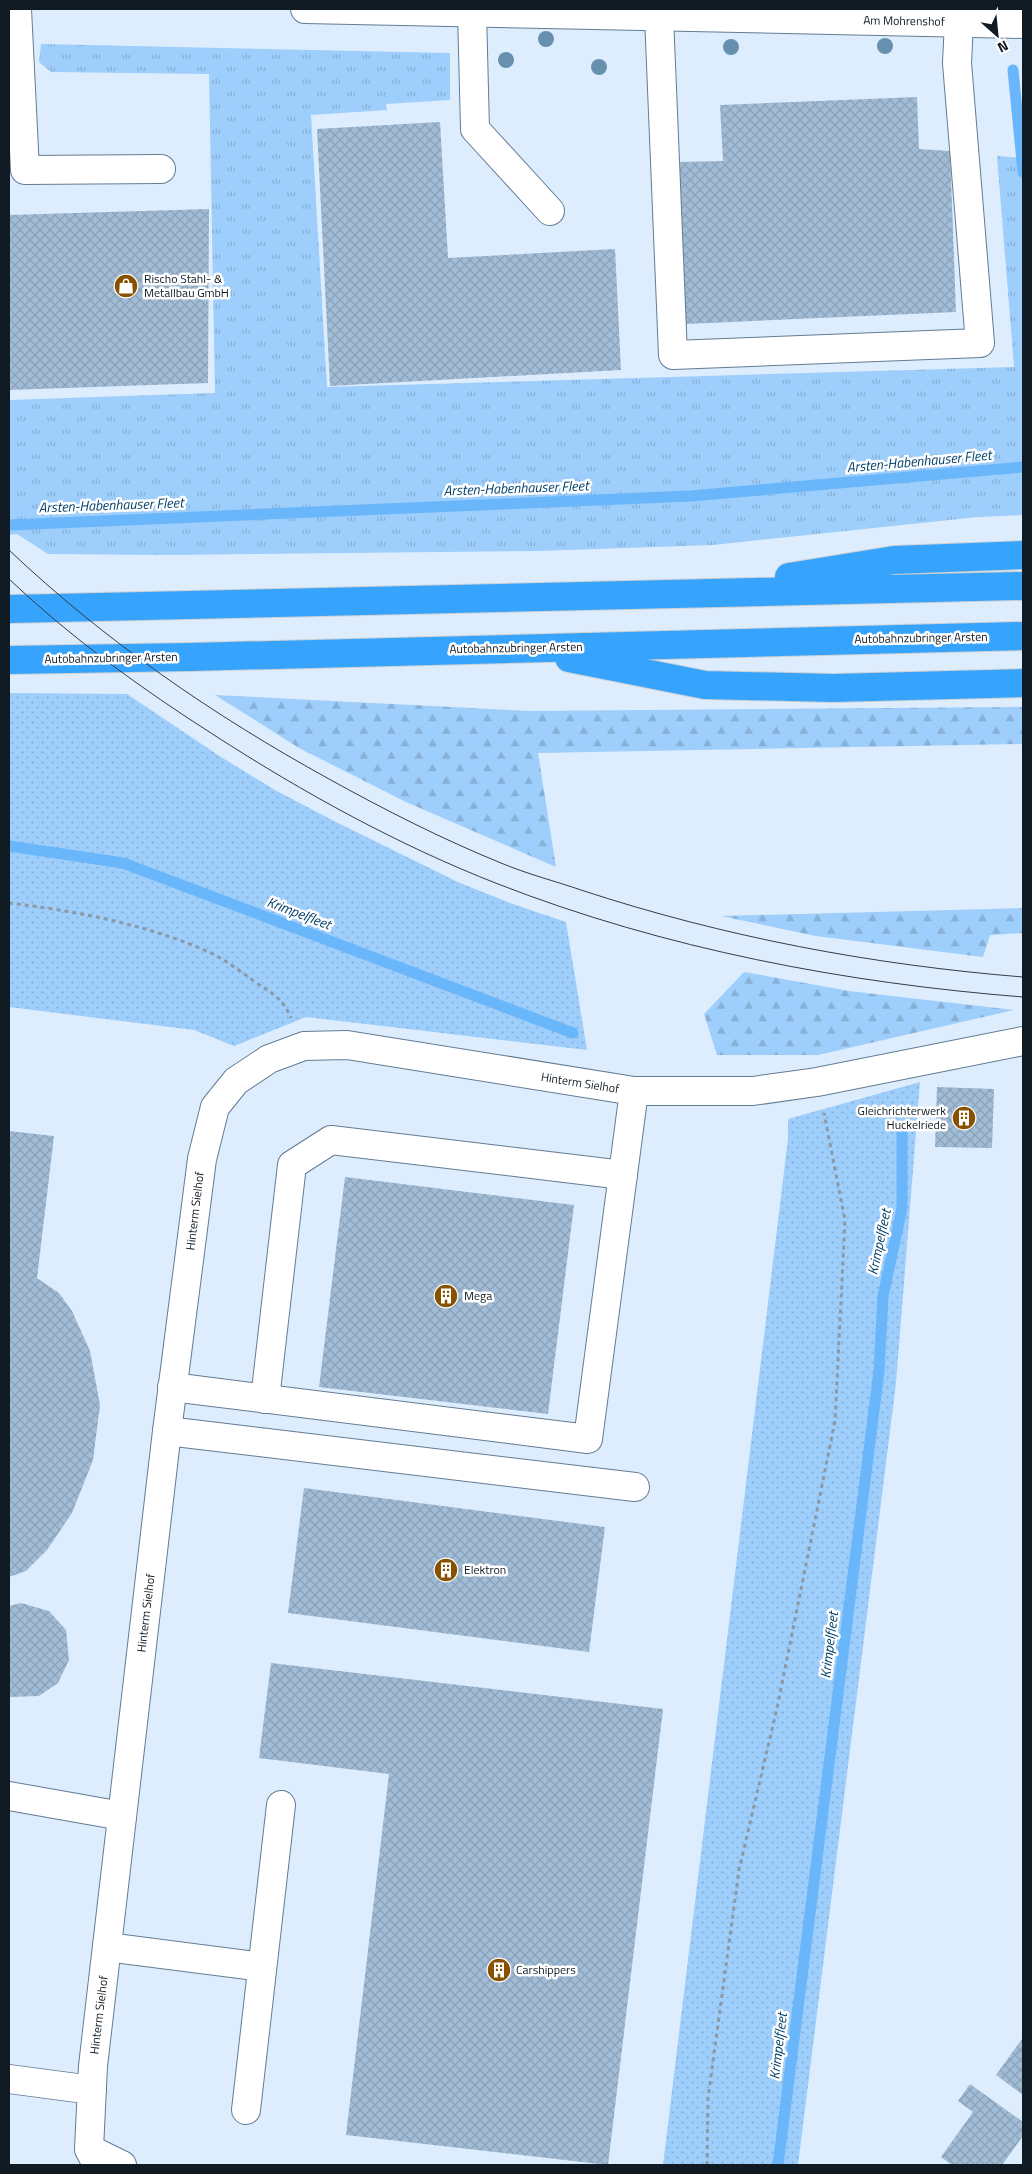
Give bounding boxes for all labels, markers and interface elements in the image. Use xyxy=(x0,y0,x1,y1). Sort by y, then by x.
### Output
street label: Am Mohrenshof xyxy=(863,10,945,31)
north arrow xyxy=(972,10,1022,60)
text: N xyxy=(994,35,1012,59)
place label: Rischo Stahl- & Metallbau GmbH xyxy=(144,269,229,302)
shop icon: Rischo Stahl- & Metallbau GmbH xyxy=(113,273,139,299)
water label: Arsten-Habenhauser Fleet xyxy=(846,444,994,477)
water label: Arsten-Habenhauser Fleet xyxy=(443,474,590,501)
water label: Arsten-Habenhauser Fleet xyxy=(38,491,185,518)
street label: Autobahnzubringer Arsten xyxy=(854,627,988,648)
street label: Autobahnzubringer Arsten xyxy=(449,637,583,658)
street label: Autobahnzubringer Arsten xyxy=(44,647,178,668)
water label: Krimpelfleet xyxy=(264,891,335,935)
street label: Hinterm Sielhof xyxy=(540,1067,621,1098)
place label: Gleichrichterwerk Huckelriede xyxy=(858,1101,946,1134)
building icon: Gleichrichterwerk Huckelriede xyxy=(951,1105,977,1131)
street label: Hinterm Sielhof xyxy=(180,1171,209,1251)
water label: Krimpelfleet xyxy=(861,1206,896,1277)
building icon: Mega xyxy=(433,1283,459,1309)
place label: Mega xyxy=(464,1286,492,1305)
building icon: Elektron xyxy=(433,1557,459,1583)
place label: Elektron xyxy=(464,1560,506,1579)
street label: Hinterm Sielhof xyxy=(131,1573,160,1653)
water label: Krimpelfleet xyxy=(814,1609,843,1679)
building icon: Carshippers xyxy=(486,1957,512,1983)
place label: Carshippers xyxy=(516,1960,576,1979)
street label: Hinterm Sielhof xyxy=(84,1975,113,2055)
water label: Krimpelfleet xyxy=(763,2010,792,2080)

